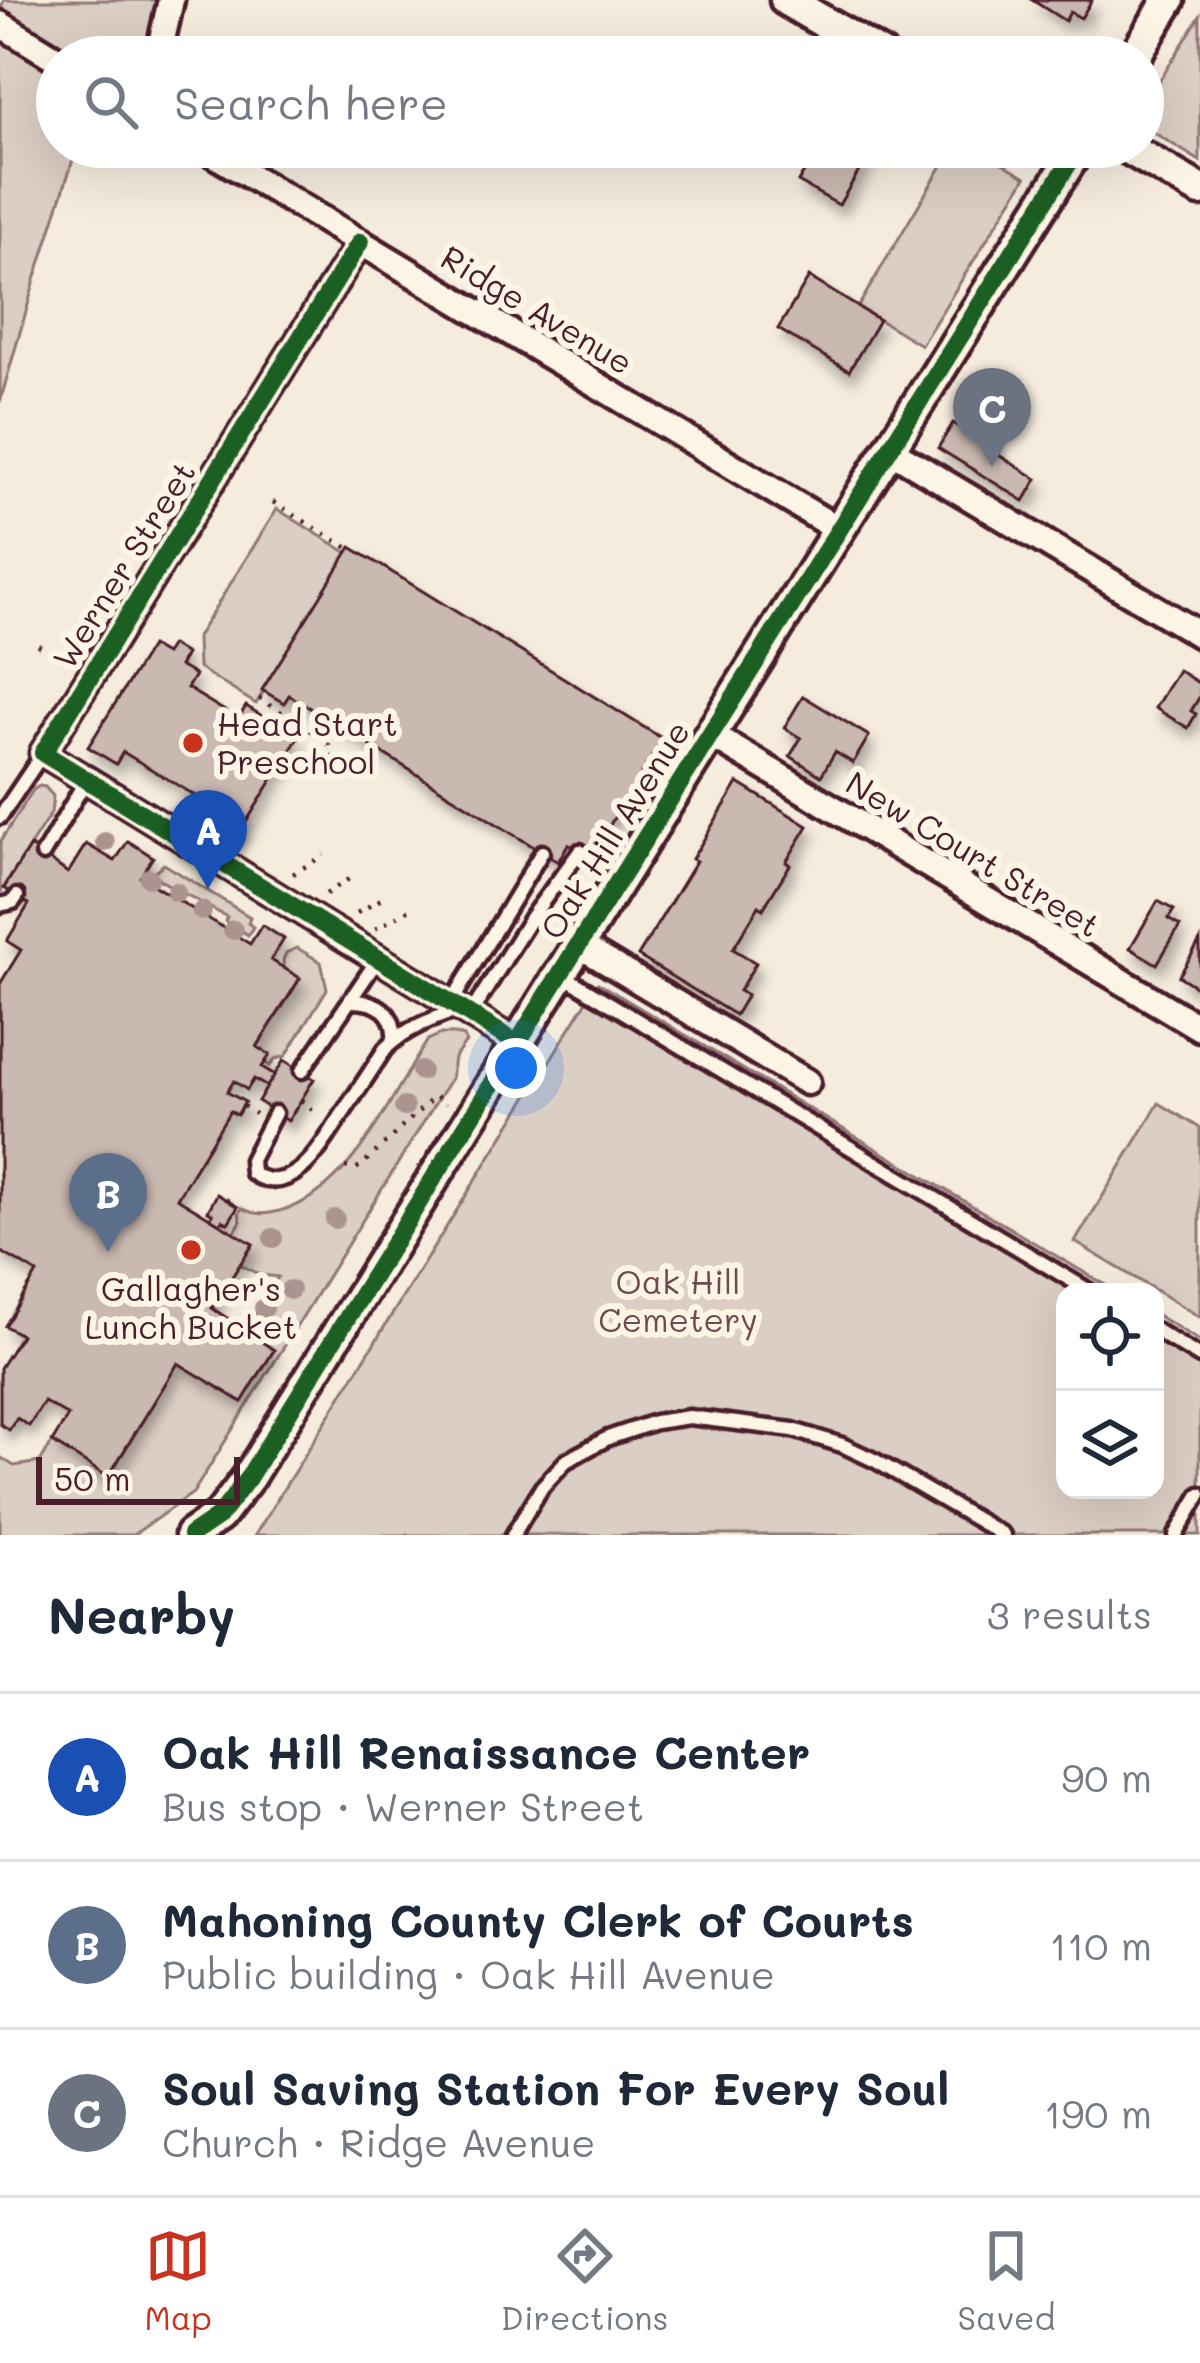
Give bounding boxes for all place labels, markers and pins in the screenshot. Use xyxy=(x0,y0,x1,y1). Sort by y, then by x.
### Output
pin: C xyxy=(953,368,1031,467)
place label: Head Start Preschool xyxy=(217,701,398,782)
marker: Head Start Preschool xyxy=(180,730,206,756)
pin: A xyxy=(169,790,247,889)
pin: B xyxy=(69,1153,147,1252)
marker: Gallagher's Lunch Bucket xyxy=(178,1237,204,1263)
place label: Gallagher's Lunch Bucket xyxy=(85,1266,297,1347)

